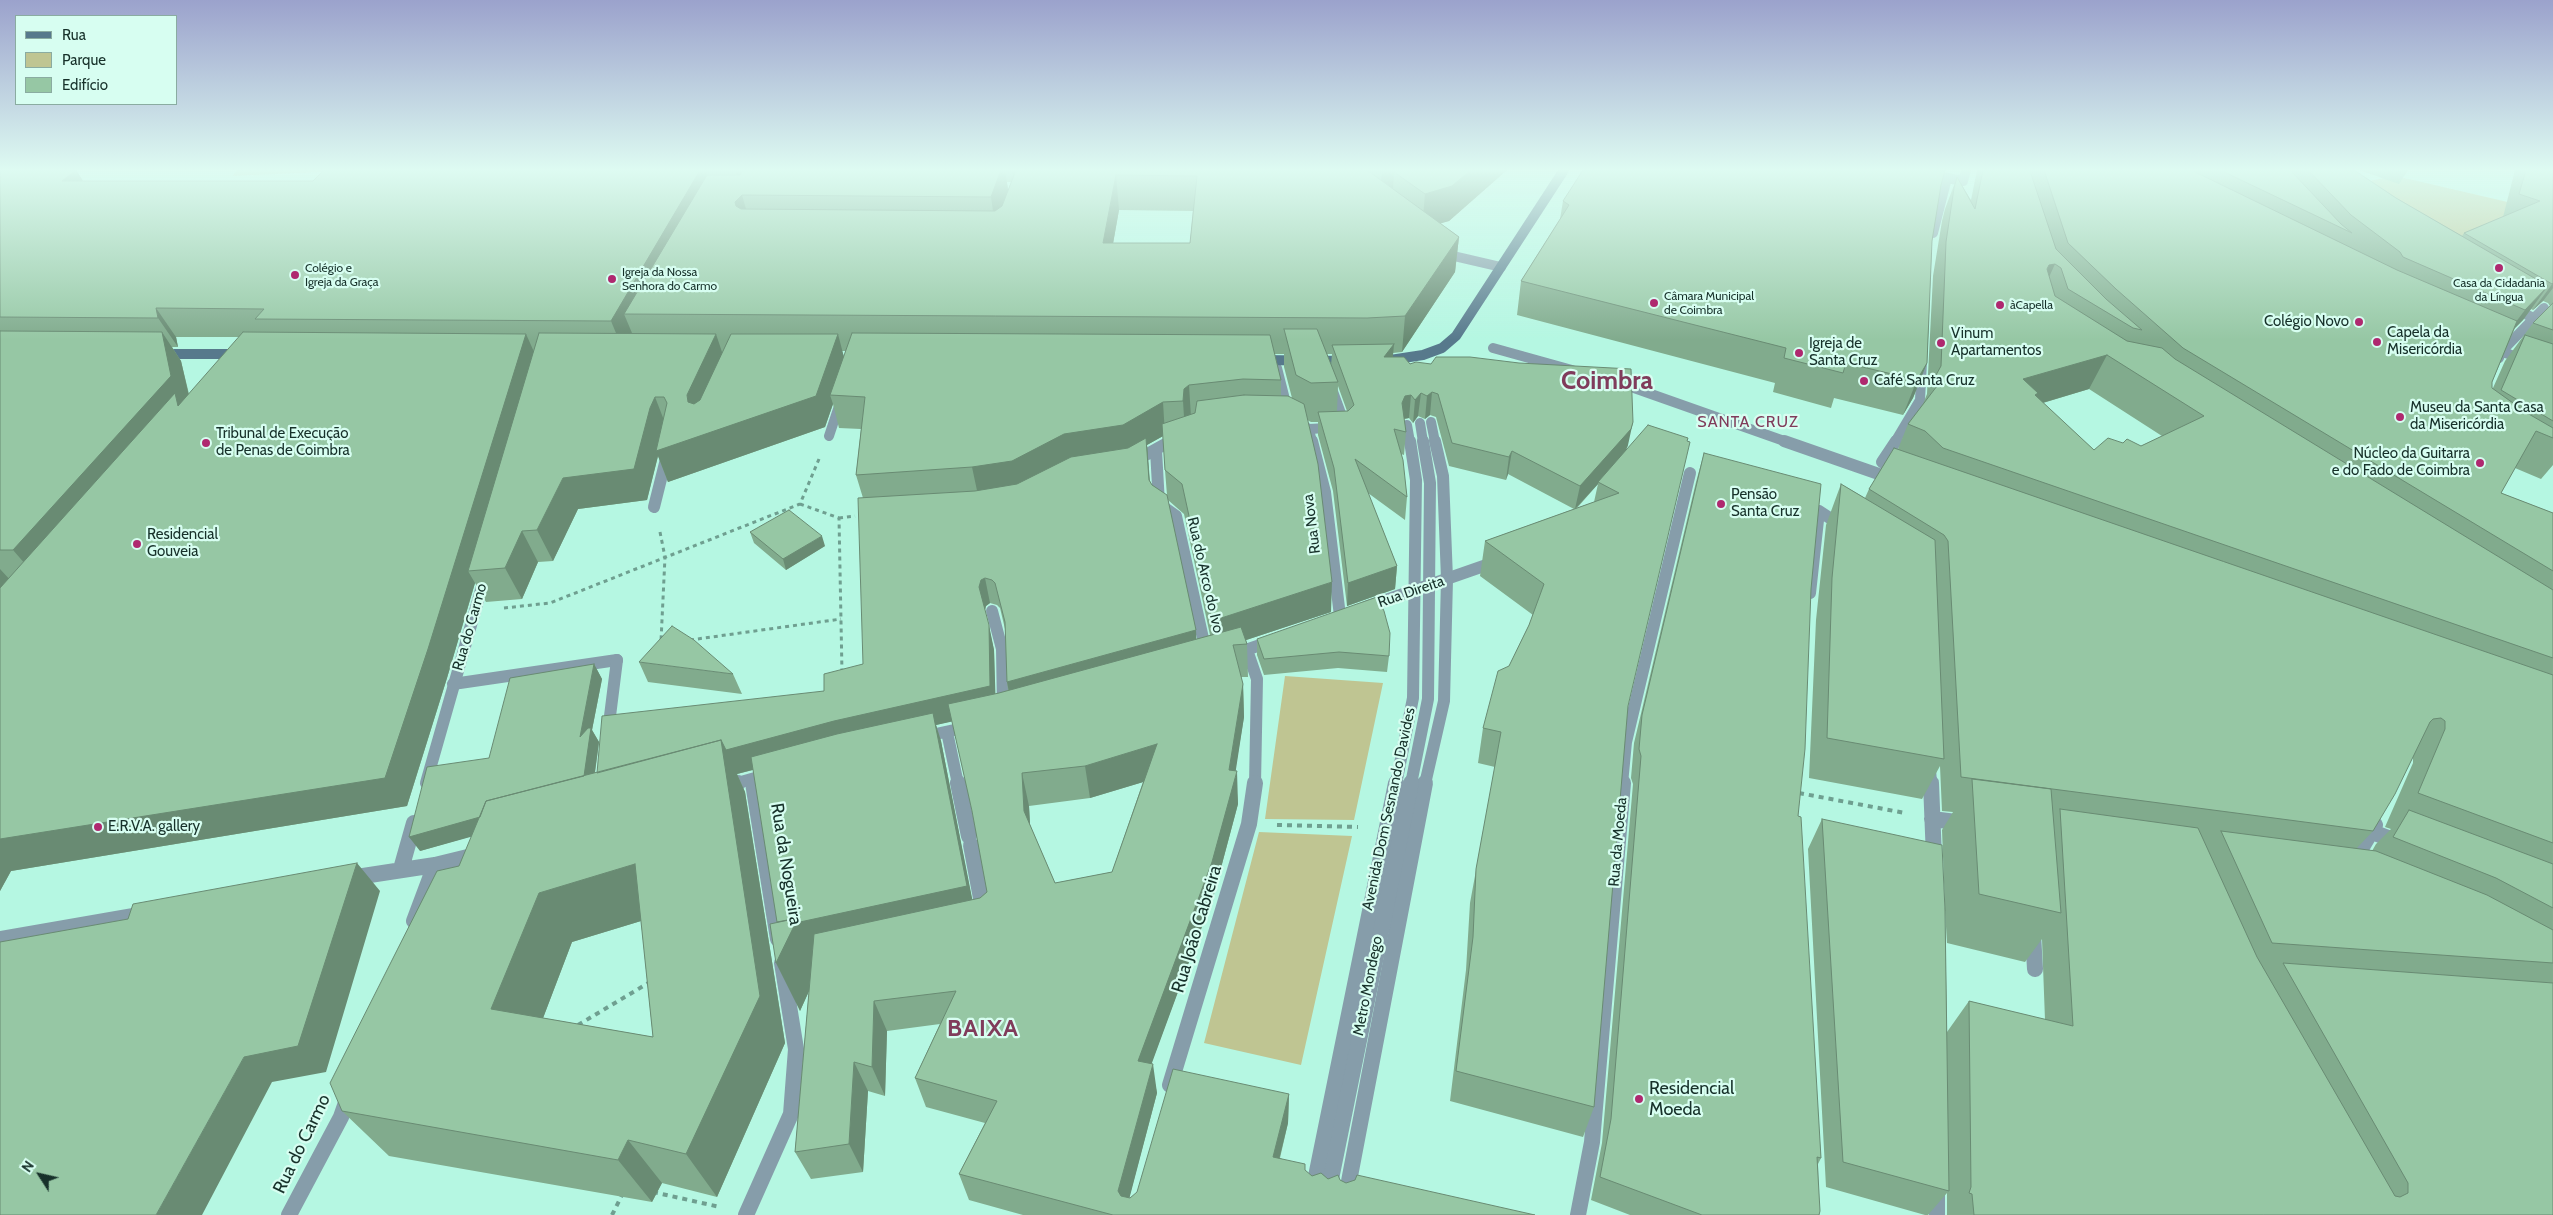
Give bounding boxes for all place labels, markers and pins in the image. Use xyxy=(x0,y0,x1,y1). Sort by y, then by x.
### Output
place label: Colégio e Igreja da Graça xyxy=(305,261,378,289)
marker: Casa da Cidadania da Língua xyxy=(2493,262,2505,274)
place label: Igreja da Nossa Senhora do Carmo xyxy=(622,265,717,293)
marker: Colégio e Igreja da Graça xyxy=(289,269,301,281)
marker: Igreja da Nossa Senhora do Carmo xyxy=(606,273,618,285)
place label: Casa da Cidadania da Língua xyxy=(2453,276,2545,304)
place label: Câmara Municipal de Coimbra xyxy=(1664,289,1754,317)
marker: Câmara Municipal de Coimbra xyxy=(1648,297,1660,309)
place label: àCapella xyxy=(2010,298,2053,312)
marker: àCapella xyxy=(1994,299,2006,311)
place label: Colégio Novo xyxy=(2264,313,2349,331)
marker: Colégio Novo xyxy=(2353,316,2365,328)
place label: Capela da Misericórdia xyxy=(2387,324,2462,359)
place label: Vinum Apartamentos xyxy=(1951,325,2041,360)
place label: Igreja de Santa Cruz xyxy=(1809,335,1878,370)
marker: Capela da Misericórdia xyxy=(2371,336,2383,348)
marker: Vinum Apartamentos xyxy=(1935,337,1947,349)
marker: Igreja de Santa Cruz xyxy=(1793,347,1805,359)
place label: Café Santa Cruz xyxy=(1874,372,1975,390)
marker: Café Santa Cruz xyxy=(1858,375,1870,387)
place label: Museu da Santa Casa da Misericórdia xyxy=(2410,399,2544,434)
marker: Museu da Santa Casa da Misericórdia xyxy=(2394,411,2406,423)
place label: Tribunal de Execução de Penas de Coimbra xyxy=(216,425,350,460)
marker: Tribunal de Execução de Penas de Coimbra xyxy=(200,437,212,449)
place label: Núcleo da Guitarra e do Fado de Coimbra xyxy=(2332,445,2470,480)
marker: Núcleo da Guitarra e do Fado de Coimbra xyxy=(2474,457,2486,469)
place label: Pensão Santa Cruz xyxy=(1731,486,1800,521)
marker: Pensão Santa Cruz xyxy=(1715,498,1727,510)
place label: Residencial Gouveia xyxy=(147,526,218,561)
marker: Residencial Gouveia xyxy=(131,538,143,550)
place label: E.R.V.A. gallery xyxy=(108,818,200,836)
marker: E.R.V.A. gallery xyxy=(92,821,104,833)
place label: Residencial Moeda xyxy=(1649,1078,1734,1120)
marker: Residencial Moeda xyxy=(1633,1093,1645,1105)

